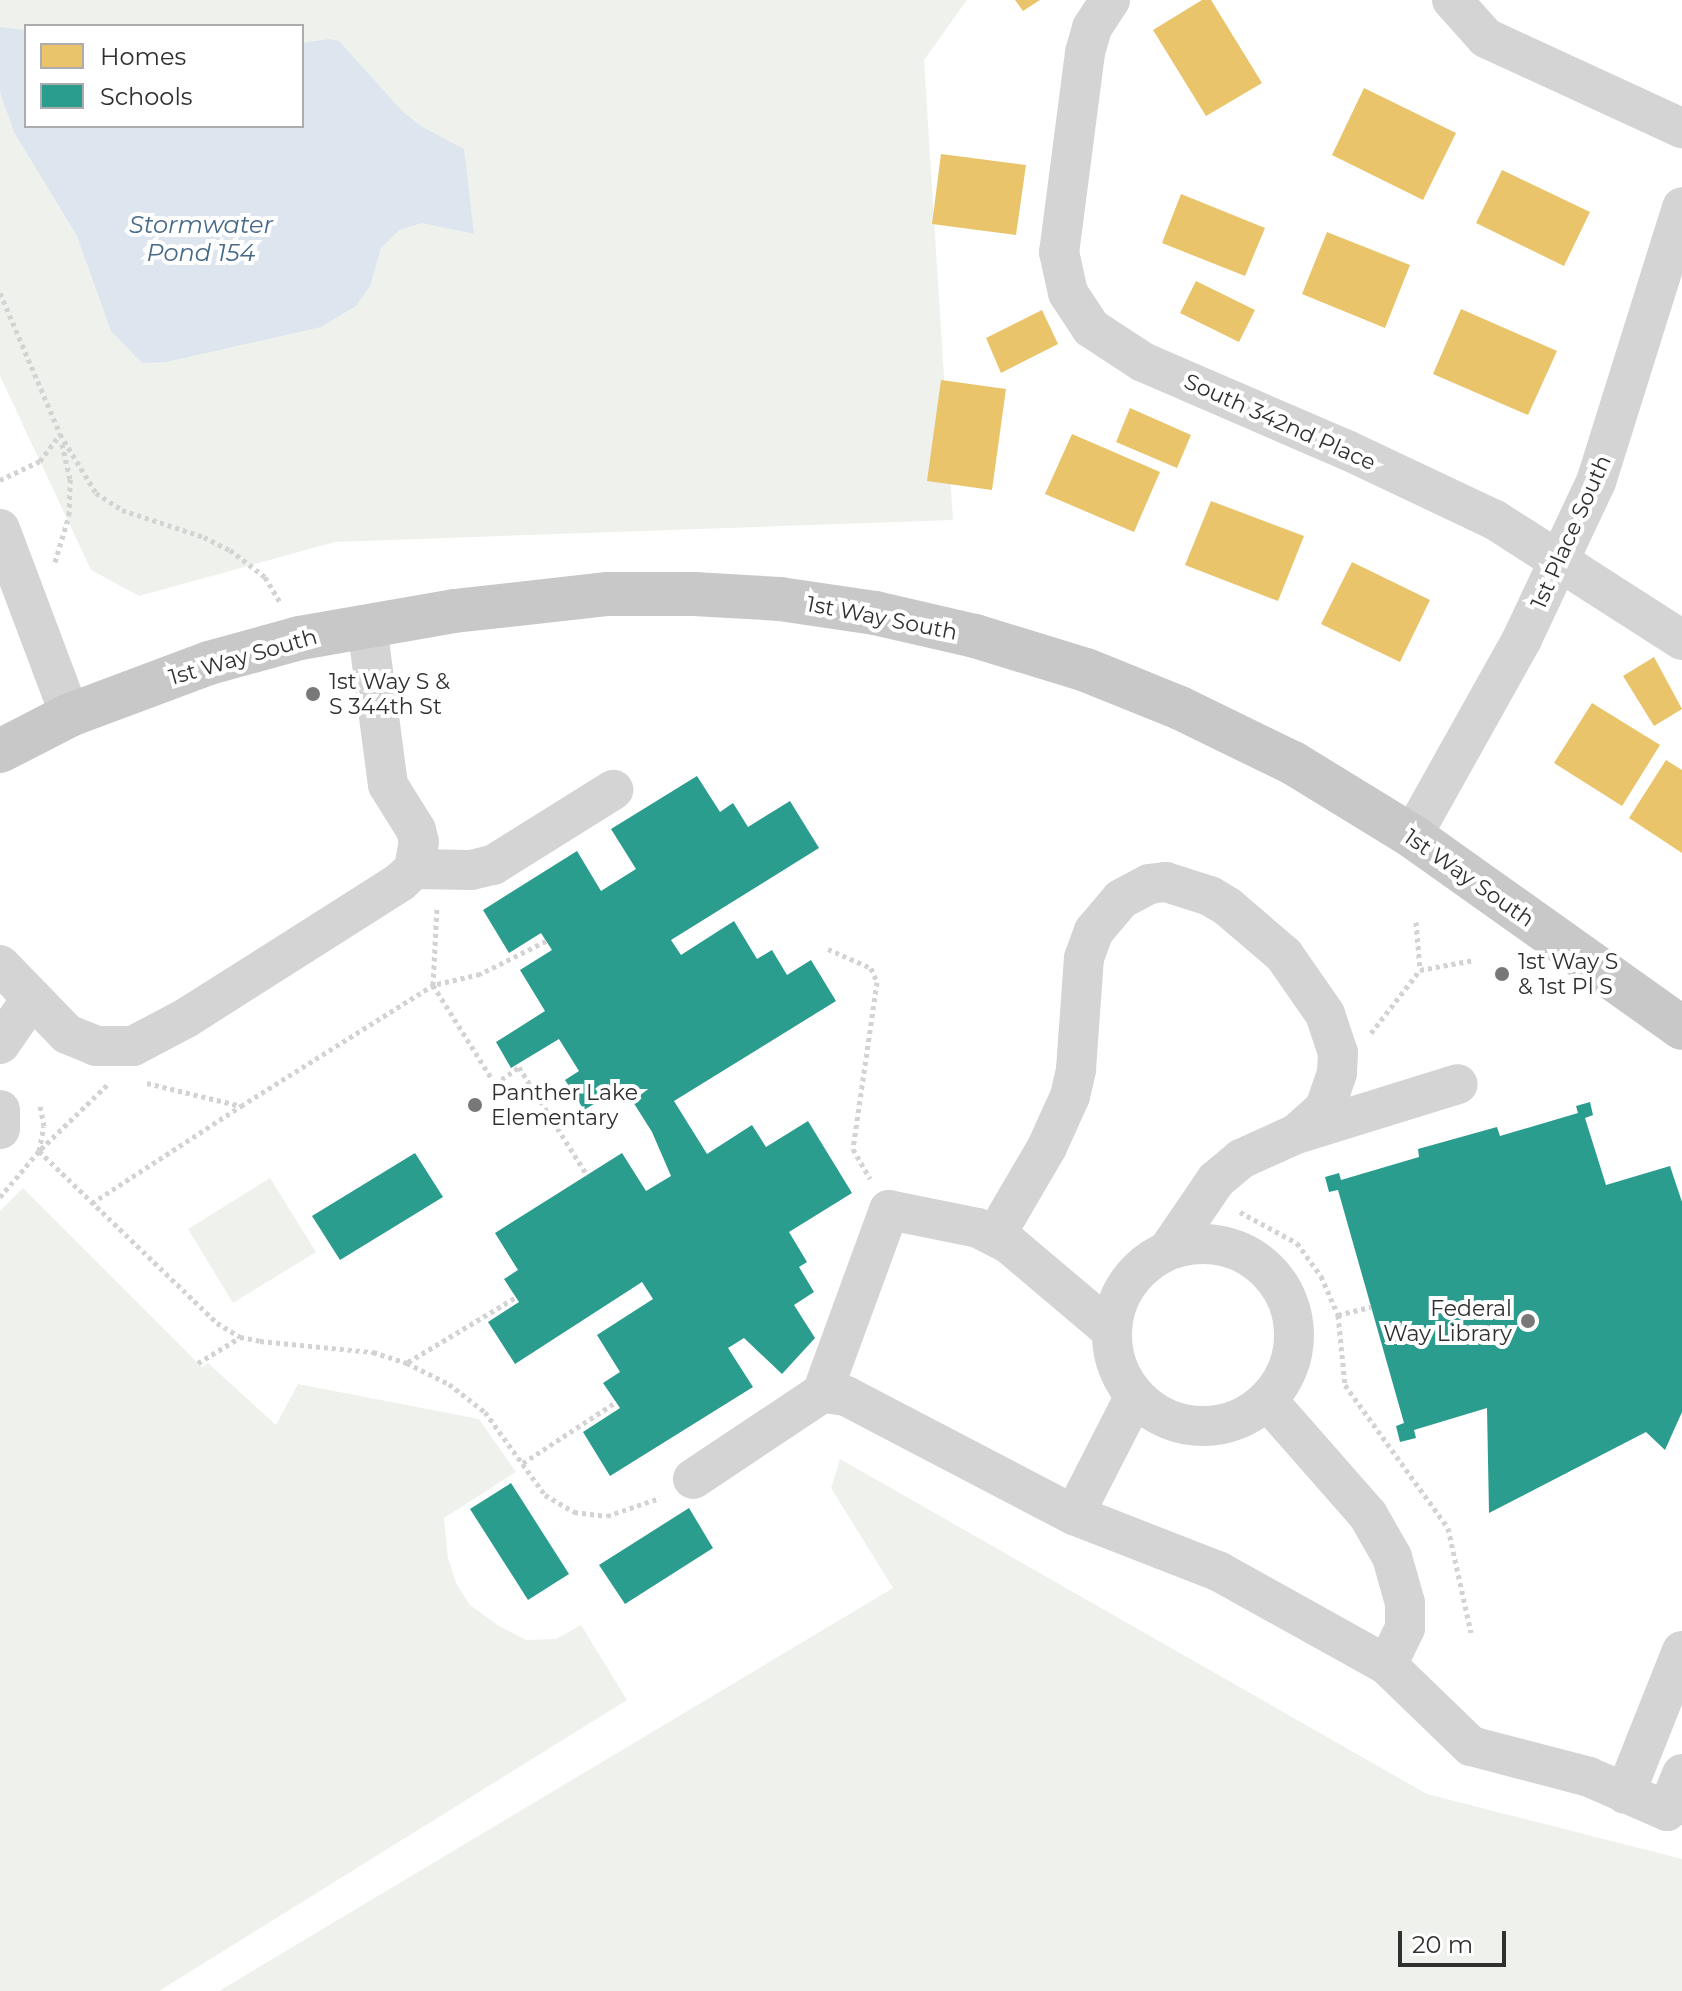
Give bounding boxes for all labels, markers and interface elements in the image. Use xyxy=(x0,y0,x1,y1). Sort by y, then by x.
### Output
legend xyxy=(24,24,304,128)
text: Homes xyxy=(100,42,186,71)
text: Schools xyxy=(100,82,193,111)
water label: Stormwater Pond 154 xyxy=(129,211,273,267)
street label: South 342nd Place xyxy=(1180,368,1380,476)
street label: 1st Place South xyxy=(1525,451,1617,613)
street label: 1st Way South xyxy=(805,590,959,646)
street label: 1st Way South xyxy=(166,623,320,691)
place label: 1st Way S & S 344th St xyxy=(329,668,450,720)
marker: 1st Way S & S 344th St xyxy=(304,685,322,703)
street label: 1st Way South xyxy=(1399,823,1539,933)
place label: 1st Way S & 1st Pl S xyxy=(1518,948,1618,1000)
marker: 1st Way S & 1st Pl S xyxy=(1493,965,1511,983)
place label: Panther Lake Elementary xyxy=(491,1079,638,1130)
marker: Panther Lake Elementary xyxy=(466,1096,484,1114)
place label: Federal Way Library xyxy=(1383,1295,1512,1346)
marker: Federal Way Library xyxy=(1519,1312,1537,1330)
scale bar xyxy=(1402,1915,1510,1965)
text: 20 m xyxy=(1412,1930,1473,1959)

